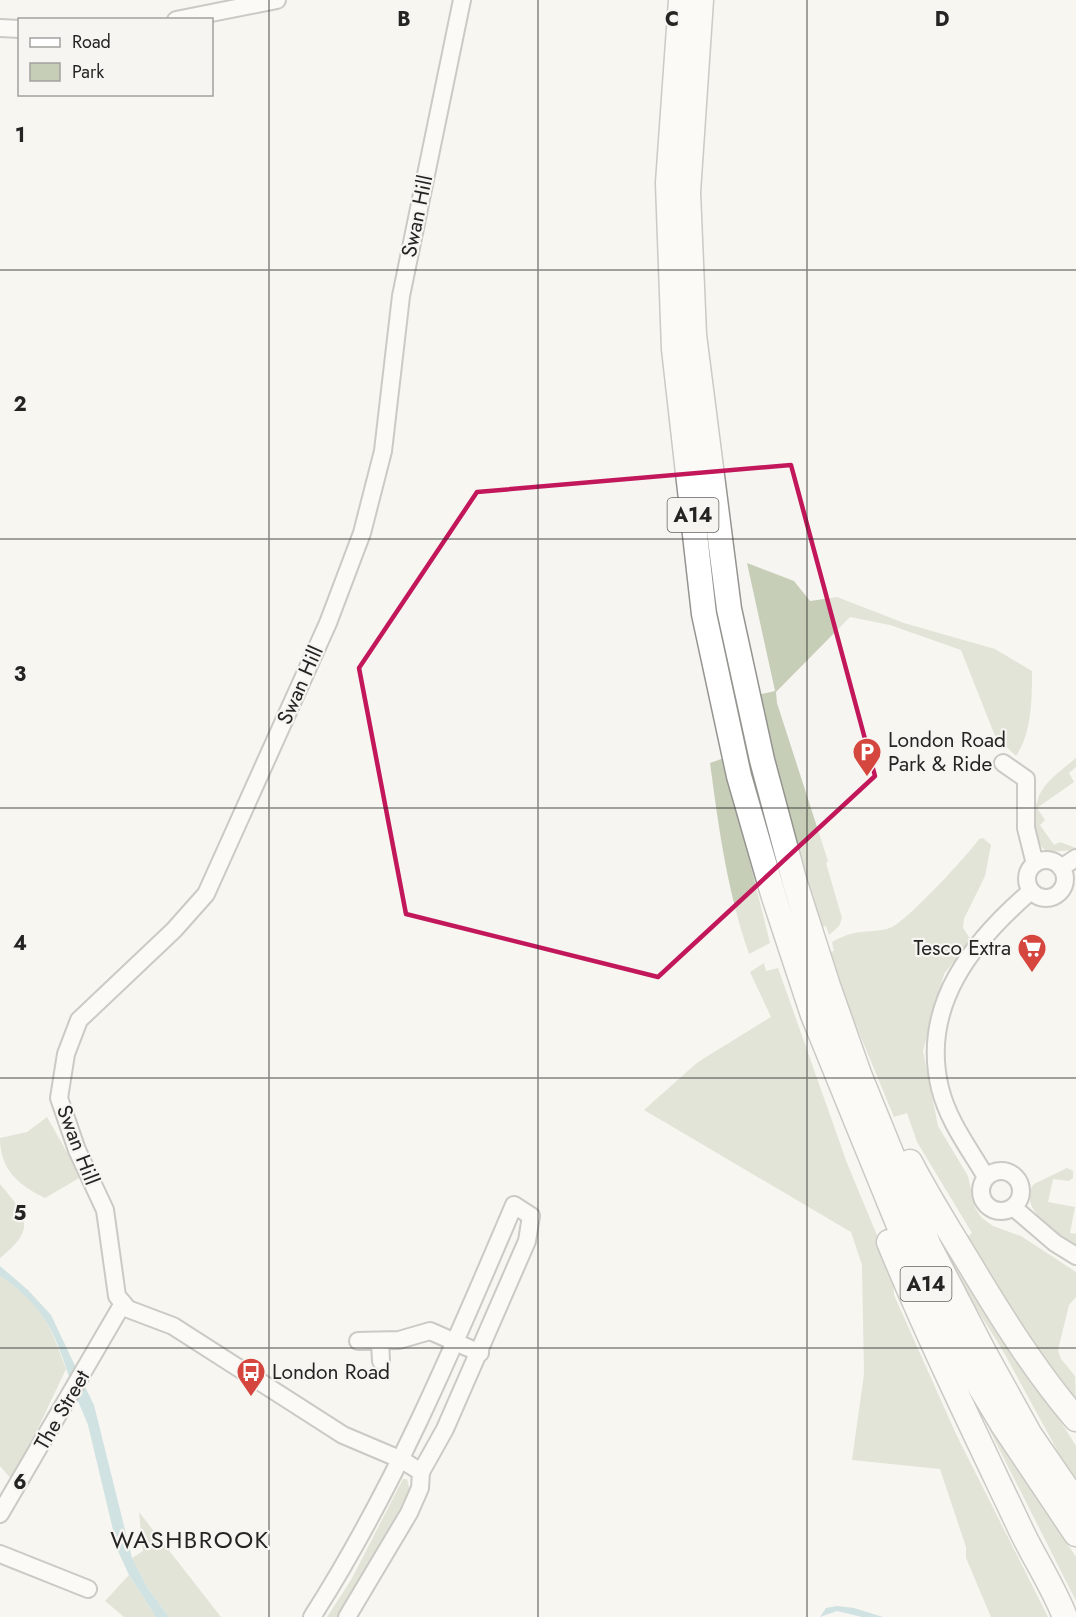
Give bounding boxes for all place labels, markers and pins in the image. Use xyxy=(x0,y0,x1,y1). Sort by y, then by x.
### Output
place label: London Road Park & Ride xyxy=(888,725,1006,779)
parking icon: London Road Park & Ride xyxy=(851,736,883,778)
supermarket icon: Tesco Extra xyxy=(1016,932,1048,974)
place label: Tesco Extra xyxy=(914,933,1011,963)
bus stop icon: London Road xyxy=(235,1356,267,1398)
place label: London Road xyxy=(272,1357,390,1387)

